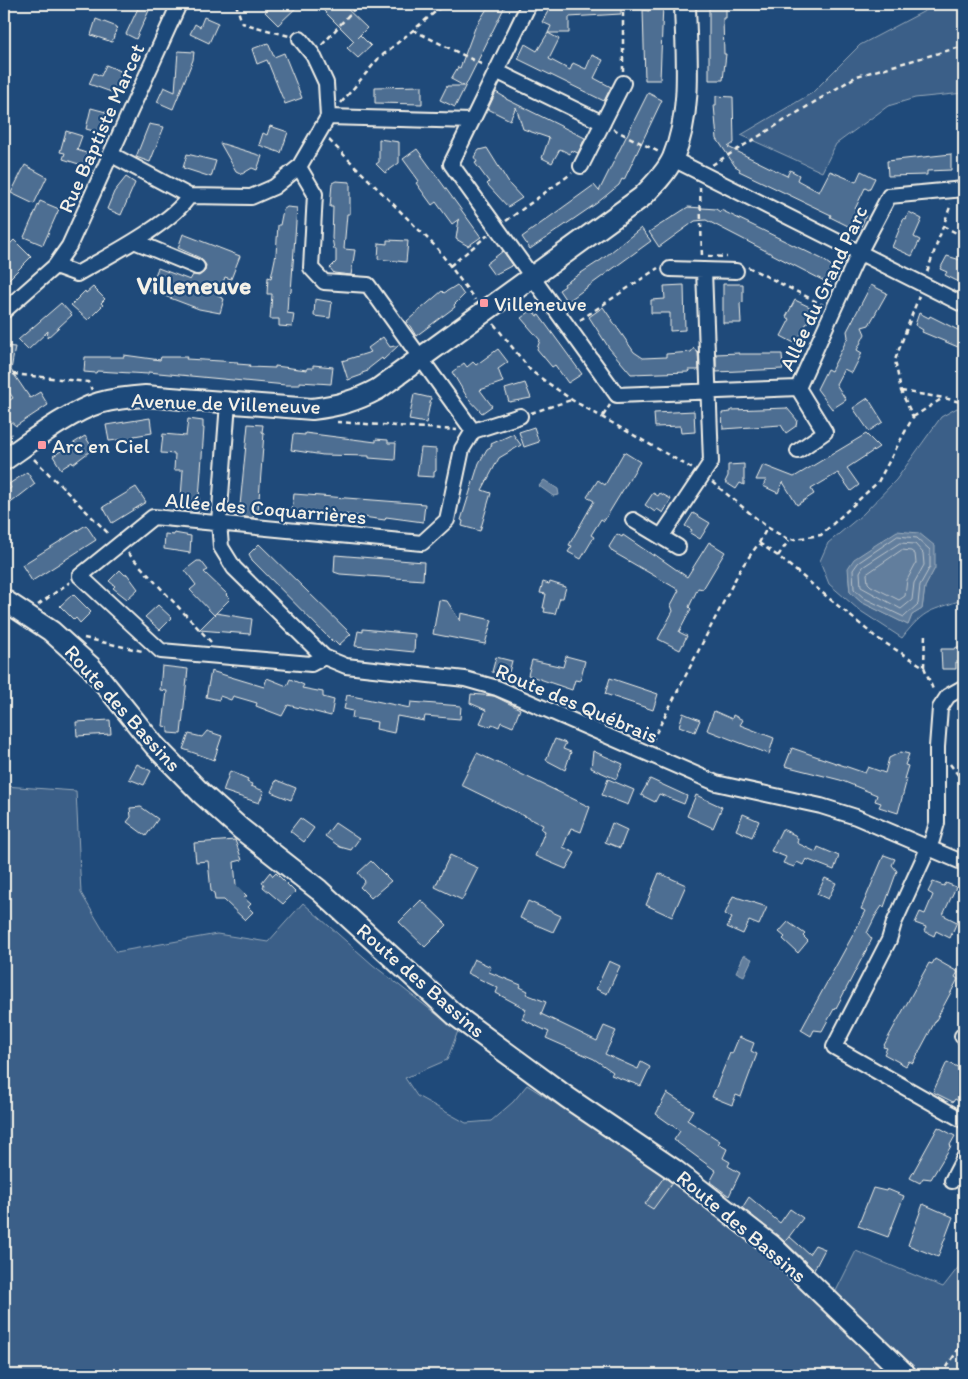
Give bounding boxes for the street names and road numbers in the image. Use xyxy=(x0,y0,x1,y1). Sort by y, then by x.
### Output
street label: Rue Baptiste Marcet xyxy=(52,39,150,217)
street label: Allée du Grand Parc xyxy=(774,201,872,375)
street label: Avenue de Villeneuve xyxy=(131,387,321,419)
street label: Allée des Coquarrières xyxy=(164,487,368,529)
street label: Route des Bassins xyxy=(59,639,187,777)
street label: Route des Québrais xyxy=(492,657,662,749)
street label: Route des Bassins xyxy=(352,917,490,1043)
street label: Route des Bassins xyxy=(672,1164,812,1288)

